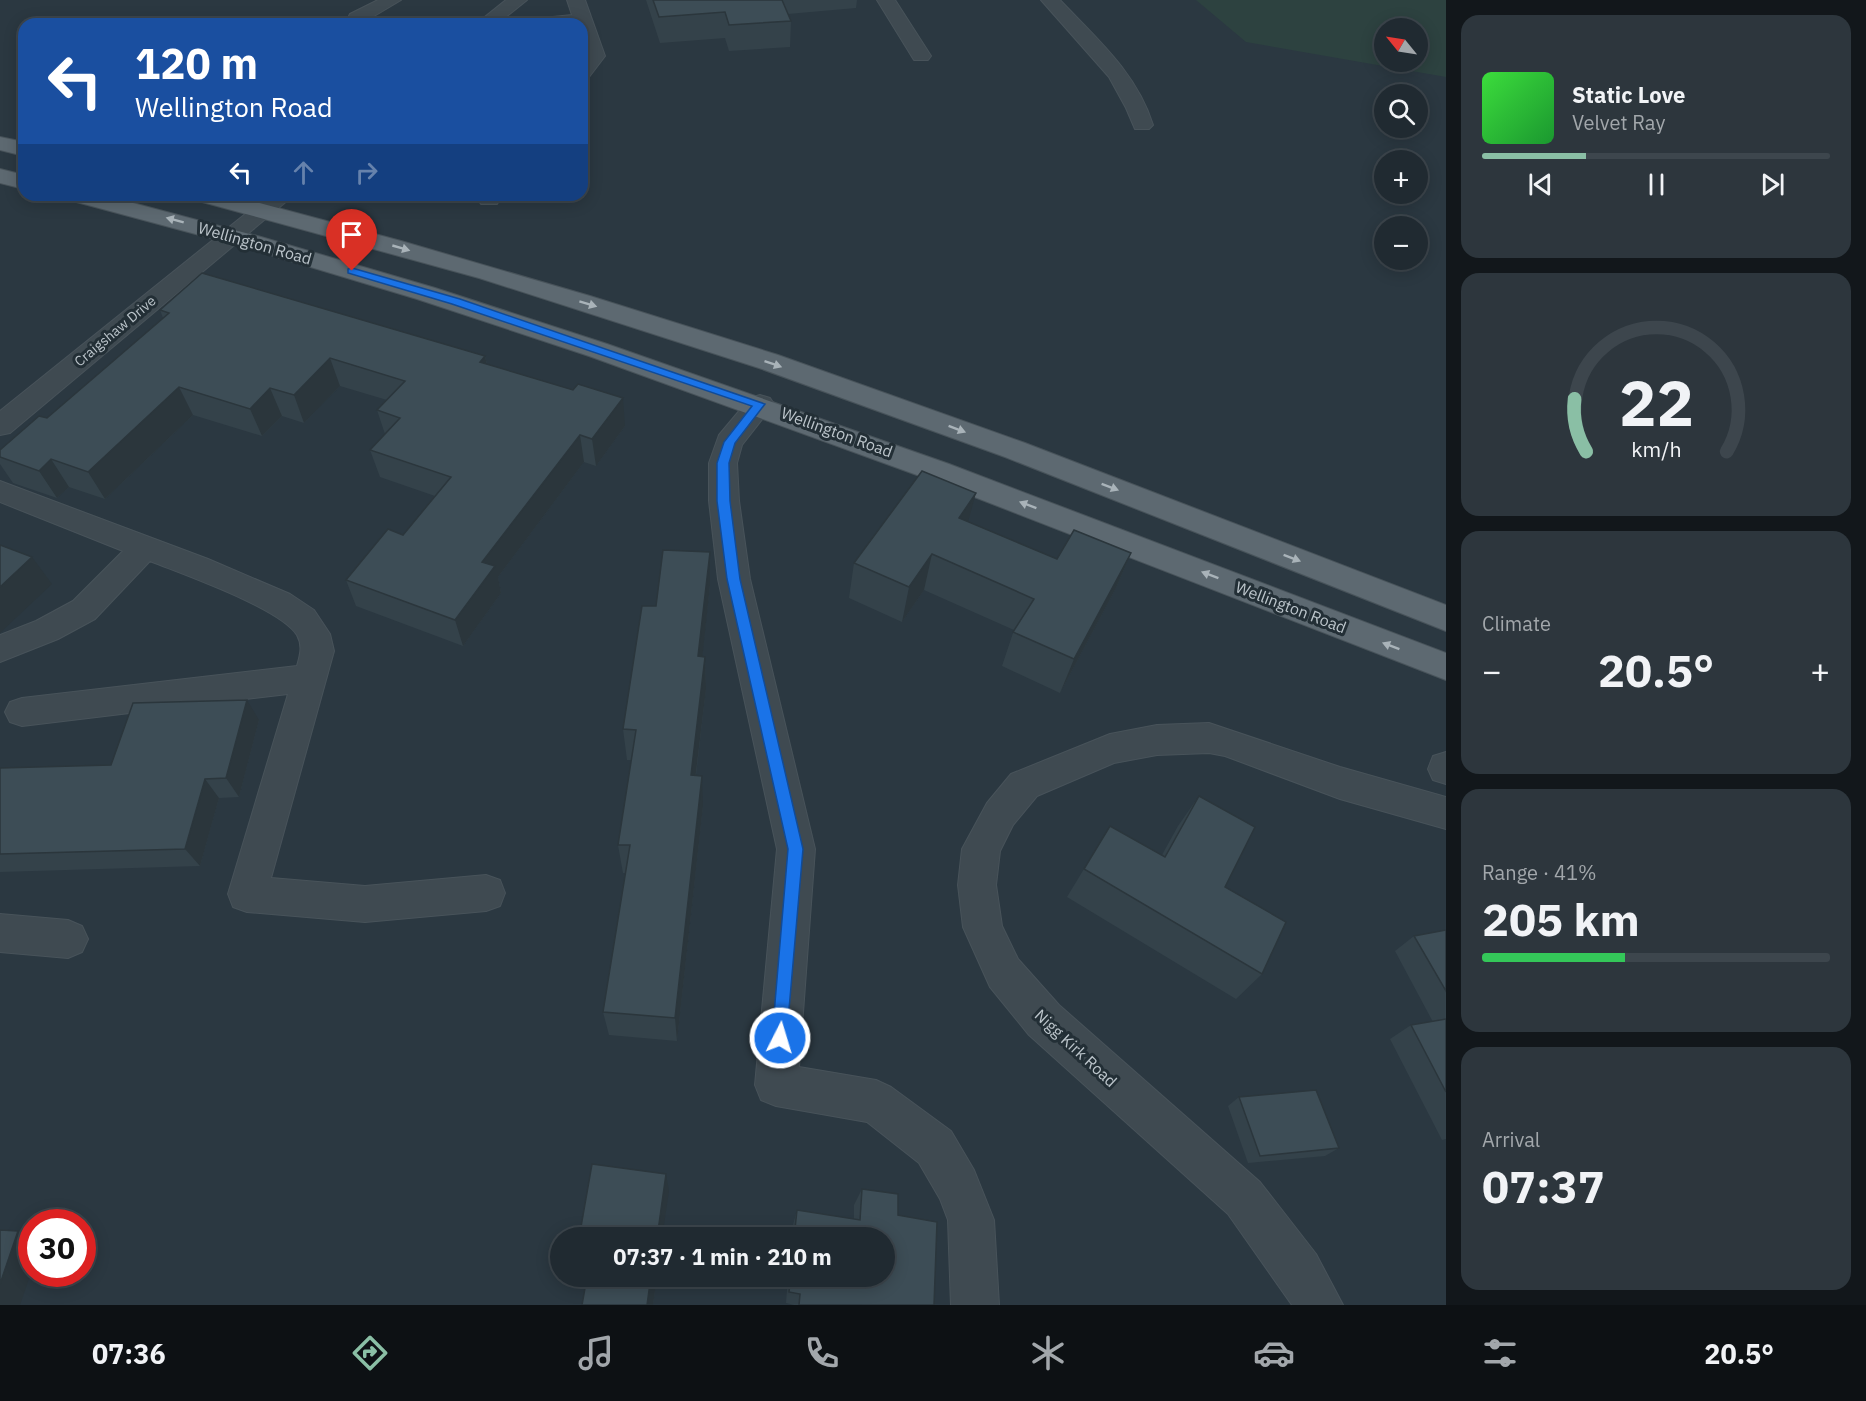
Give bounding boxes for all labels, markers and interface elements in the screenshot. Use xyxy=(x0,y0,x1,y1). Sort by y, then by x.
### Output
north arrow xyxy=(1374,18,1428,72)
map controls xyxy=(1374,18,1428,270)
text: 120 m xyxy=(135,36,258,91)
icon: left xyxy=(36,42,114,120)
text: Static Love xyxy=(1572,80,1685,109)
button: search xyxy=(1374,84,1428,138)
text: Wellington Road xyxy=(135,89,333,124)
text: Velvet Ray xyxy=(1572,109,1665,136)
button: + xyxy=(1374,150,1428,204)
icon: left xyxy=(224,156,257,189)
icon: ahead xyxy=(287,156,320,189)
icon: right xyxy=(350,156,383,189)
icon: previous xyxy=(1524,168,1557,201)
icon: pause xyxy=(1640,168,1673,201)
icon: next xyxy=(1756,168,1789,201)
pin xyxy=(326,209,377,271)
one-way arrow xyxy=(165,215,184,225)
button: − xyxy=(1374,216,1428,270)
street label: Wellington Road xyxy=(196,217,314,269)
icon: arrive xyxy=(335,218,368,251)
one-way arrow xyxy=(392,244,410,254)
street label: Craigshaw Drive xyxy=(71,291,160,370)
one-way arrow xyxy=(579,299,597,309)
one-way arrow xyxy=(764,360,782,370)
text: 22 xyxy=(1619,362,1693,443)
street label: Wellington Road xyxy=(779,403,895,461)
one-way arrow xyxy=(949,424,967,434)
text: km/h xyxy=(1631,435,1681,463)
one-way arrow xyxy=(1101,483,1119,492)
one-way arrow xyxy=(1018,500,1036,510)
one-way arrow xyxy=(1283,554,1301,563)
one-way arrow xyxy=(1200,570,1218,580)
street label: Wellington Road xyxy=(1233,577,1349,637)
text: Climate xyxy=(1482,610,1551,637)
one-way arrow xyxy=(1382,640,1400,650)
text: 20.5° xyxy=(1598,641,1714,699)
text: − xyxy=(1482,649,1502,692)
text: + xyxy=(1810,649,1830,692)
text: Range · 41% xyxy=(1482,859,1597,886)
text: 205 km xyxy=(1482,890,1640,948)
street label: Nigg Kirk Road xyxy=(1031,1005,1121,1091)
position arrow xyxy=(748,1006,812,1070)
text: Arrival xyxy=(1482,1126,1540,1153)
text: 07:37 xyxy=(1482,1157,1605,1215)
speed limit sign: 30 xyxy=(18,1209,96,1287)
text: 07:37 · 1 min · 210 m xyxy=(613,1242,832,1271)
icon: directions xyxy=(349,1332,391,1374)
icon: music xyxy=(575,1332,617,1374)
icon: phone xyxy=(801,1332,843,1374)
icon: climate xyxy=(1027,1332,1069,1374)
icon: car xyxy=(1253,1332,1295,1374)
icon: filters xyxy=(1479,1332,1521,1374)
text: 07:36 xyxy=(92,1336,166,1371)
text: 20.5° xyxy=(1704,1336,1774,1371)

